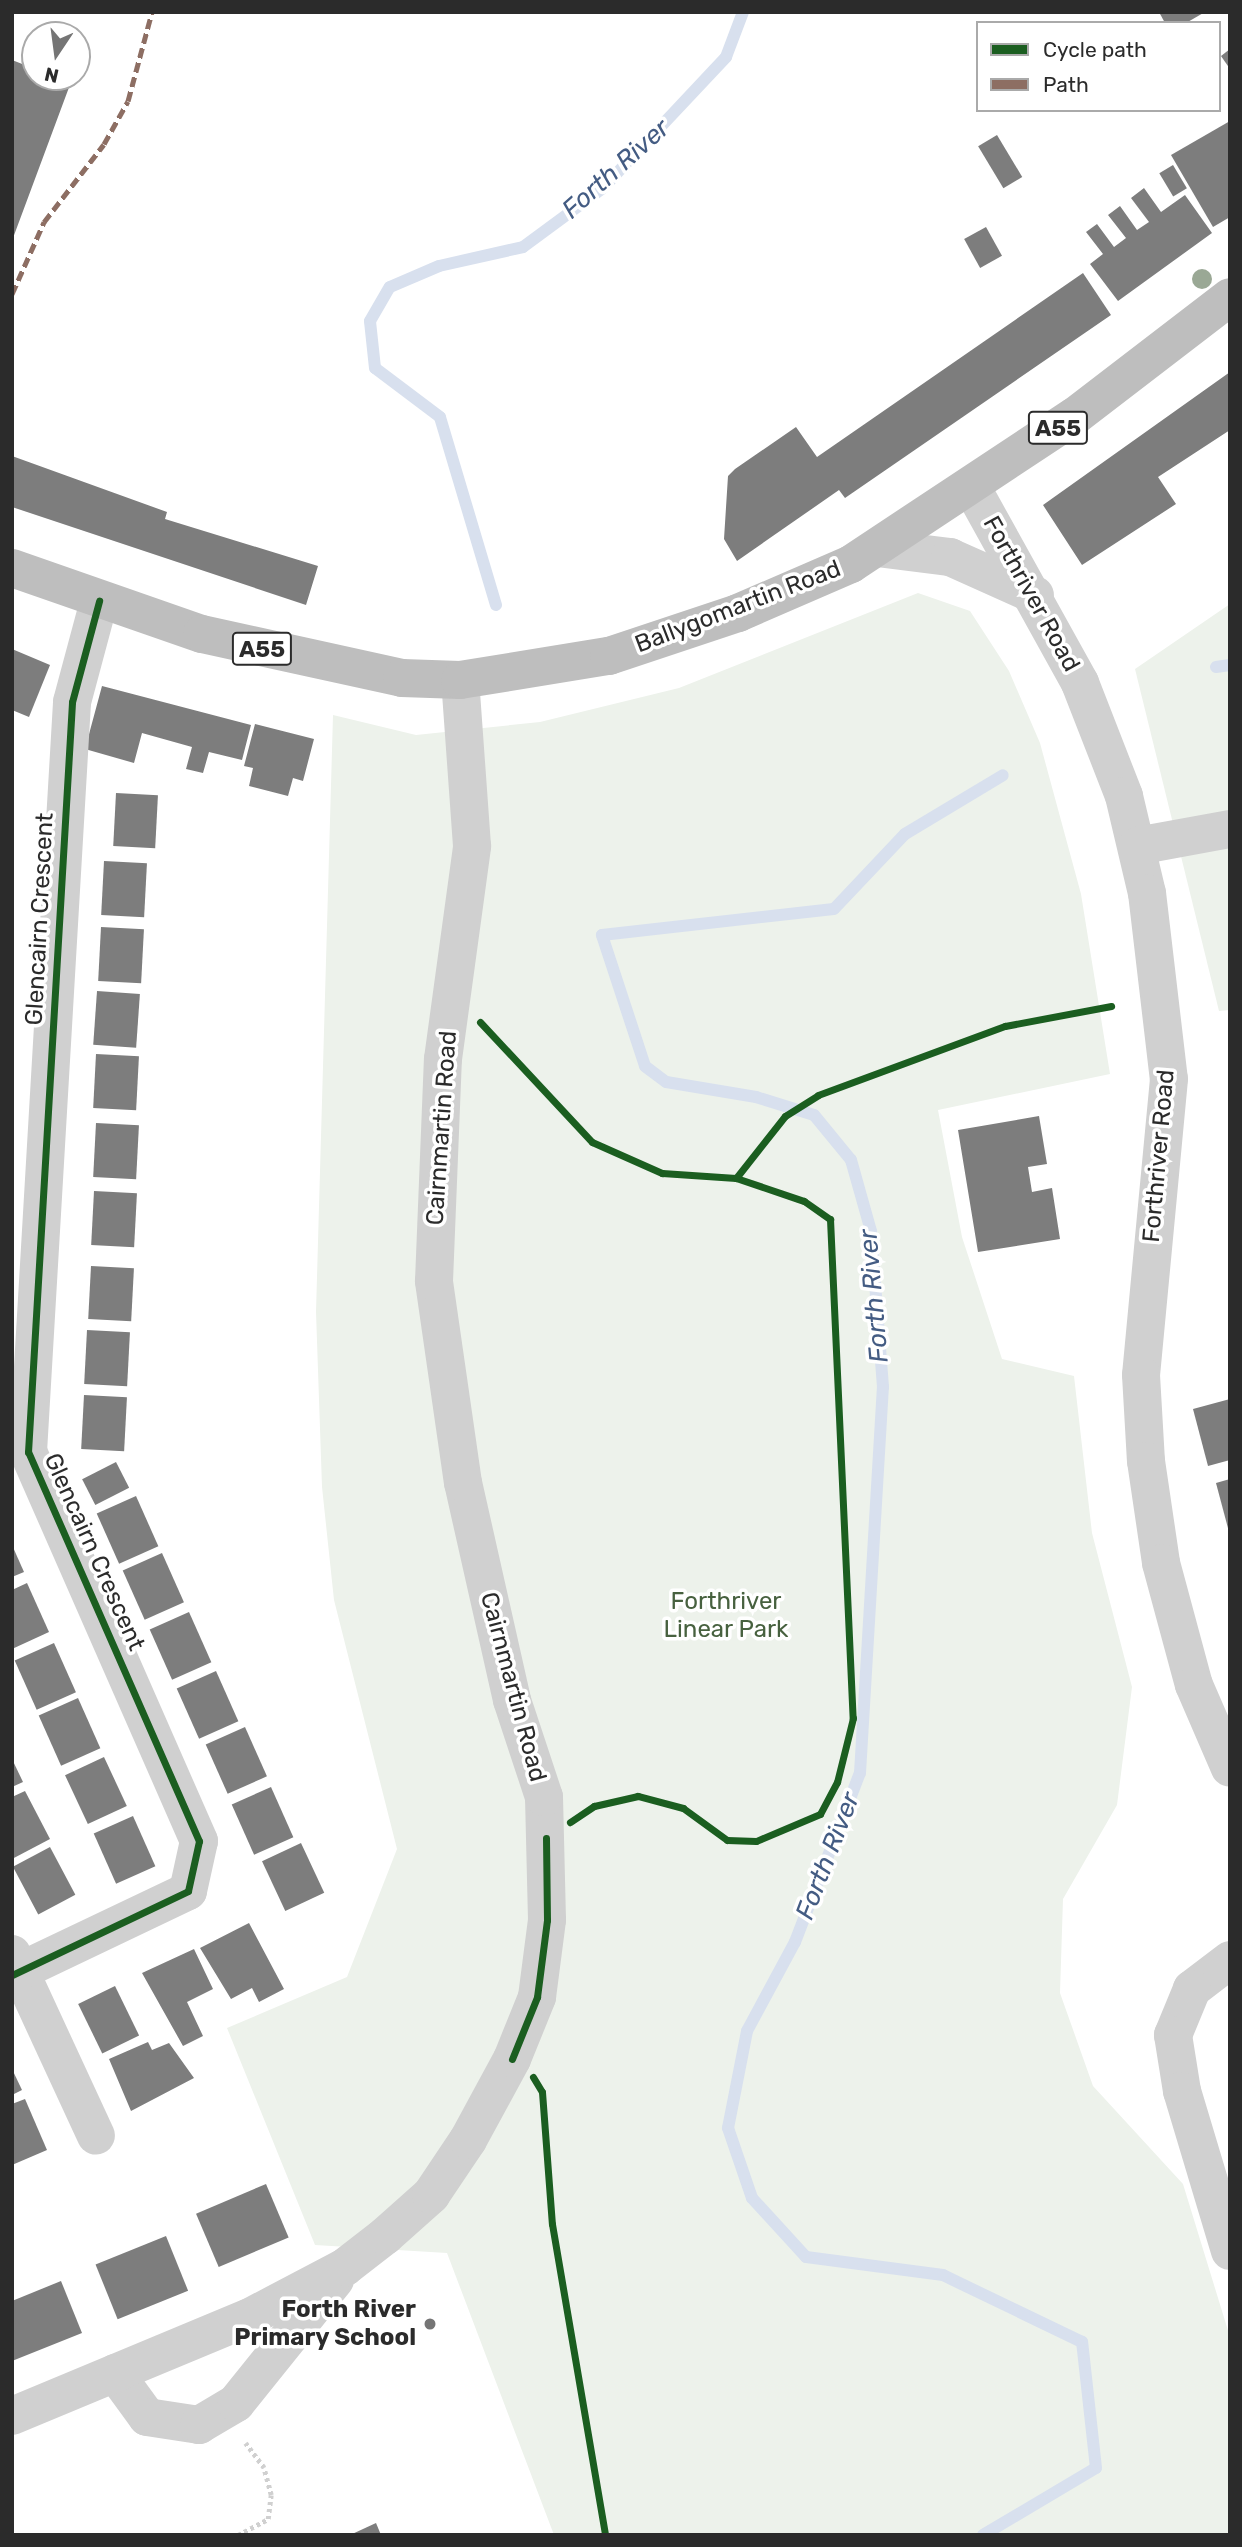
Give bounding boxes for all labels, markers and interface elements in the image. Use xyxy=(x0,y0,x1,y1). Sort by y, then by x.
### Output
north arrow xyxy=(21,21,91,91)
legend xyxy=(976,21,1221,112)
text: Cycle path xyxy=(1043,37,1147,62)
text: N xyxy=(42,62,61,88)
text: Path xyxy=(1043,72,1089,97)
water label: Forth River xyxy=(556,113,676,225)
road number: A55 xyxy=(1026,408,1090,448)
street label: Forthriver Road xyxy=(976,511,1086,677)
street label: Ballygomartin Road xyxy=(631,554,845,660)
road number: A55 xyxy=(230,629,294,668)
street label: Glencairn Crescent xyxy=(20,812,60,1026)
street label: Cairnmartin Road xyxy=(421,1030,463,1226)
street label: Forthriver Road xyxy=(1137,1068,1181,1244)
water label: Forth River xyxy=(853,1228,895,1364)
street label: Glencairn Crescent xyxy=(38,1449,150,1655)
park label: Forthriver Linear Park xyxy=(663,1588,789,1644)
street label: Cairnmartin Road xyxy=(474,1589,552,1785)
water label: Forth River xyxy=(789,1788,867,1924)
place label: Forth River Primary School xyxy=(234,2296,416,2352)
marker: Forth River Primary School xyxy=(422,2316,438,2332)

